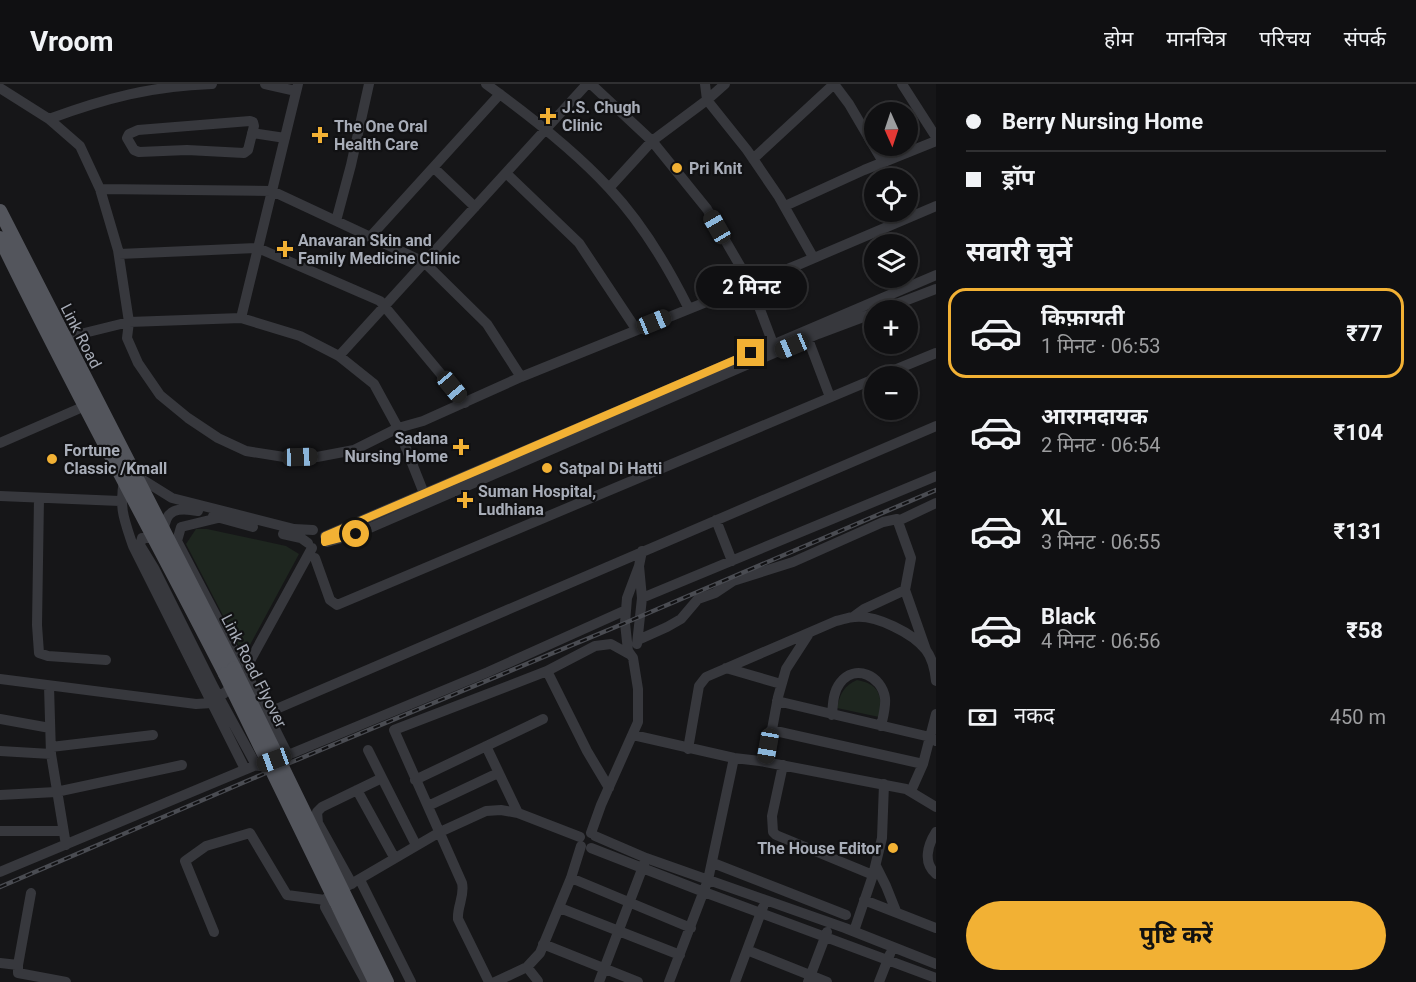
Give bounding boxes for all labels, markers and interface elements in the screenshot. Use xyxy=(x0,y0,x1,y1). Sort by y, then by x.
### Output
text: Vroom xyxy=(30,25,114,58)
text: होम xyxy=(1104,27,1133,51)
text: मानचित्र xyxy=(1166,27,1226,51)
text: परिचय xyxy=(1259,27,1311,51)
text: संपर्क xyxy=(1344,27,1386,51)
place label: J.S. Chugh Clinic xyxy=(562,98,641,135)
north arrow xyxy=(864,102,918,156)
map controls xyxy=(864,102,918,420)
marker: J.S. Chugh Clinic xyxy=(539,107,557,125)
text: Berry Nursing Home xyxy=(1002,109,1203,134)
place label: The One Oral Health Care xyxy=(334,117,428,154)
marker: The One Oral Health Care xyxy=(311,126,329,144)
place label: Pri Knit xyxy=(689,159,743,178)
marker: Pri Knit xyxy=(670,161,684,175)
text: ड्रॉप xyxy=(1002,165,1035,190)
button: locate xyxy=(864,168,918,222)
car xyxy=(700,207,734,247)
place label: Anavaran Skin and Family Medicine Clinic xyxy=(298,231,460,268)
button: layers xyxy=(864,234,918,288)
text: सवारी चुनें xyxy=(966,236,1072,268)
marker: Anavaran Skin and Family Medicine Clinic xyxy=(276,240,294,258)
callout: 2 मिनट xyxy=(696,266,807,308)
text: 2 मिनट xyxy=(722,275,781,299)
street label: Link Road xyxy=(57,300,105,372)
button: + xyxy=(864,300,918,354)
text: किफ़ायती xyxy=(1041,305,1125,330)
icon: car xyxy=(969,306,1023,360)
car xyxy=(634,307,674,337)
text: ₹77 xyxy=(1346,321,1383,346)
car xyxy=(772,331,812,361)
text: 1 मिनट · 06:53 xyxy=(1041,334,1160,358)
route end xyxy=(737,339,764,366)
button: − xyxy=(864,366,918,420)
car xyxy=(434,367,470,407)
text: आरामदायक xyxy=(1041,404,1148,429)
icon: car xyxy=(969,405,1023,459)
text: ₹104 xyxy=(1334,420,1383,445)
place label: Sadana Nursing Home xyxy=(345,429,448,466)
text: 2 मिनट · 06:54 xyxy=(1041,433,1160,457)
marker: Sadana Nursing Home xyxy=(452,438,470,456)
place label: Fortune Classic /Kmall xyxy=(64,441,167,478)
car xyxy=(282,447,318,467)
marker: Fortune Classic /Kmall xyxy=(45,452,59,466)
place label: Satpal Di Hatti xyxy=(559,459,662,478)
marker: Satpal Di Hatti xyxy=(540,461,554,475)
place label: Suman Hospital, Ludhiana xyxy=(478,482,596,519)
marker: Suman Hospital, Ludhiana xyxy=(456,491,474,509)
icon: car xyxy=(969,504,1023,558)
text: XL xyxy=(1041,505,1067,530)
text: ₹131 xyxy=(1334,519,1383,544)
route start xyxy=(342,520,369,547)
text: 3 मिनट · 06:55 xyxy=(1041,530,1160,554)
icon: car xyxy=(969,603,1023,657)
text: Black xyxy=(1041,604,1096,629)
street label: Link Road Flyover xyxy=(217,611,291,731)
text: ₹58 xyxy=(1346,618,1383,643)
text: 4 मिनट · 06:56 xyxy=(1041,629,1160,653)
icon: cash xyxy=(966,701,999,734)
text: नकद xyxy=(1014,703,1055,728)
text: 450 m xyxy=(1330,705,1386,729)
car xyxy=(756,727,780,765)
car xyxy=(254,745,294,775)
place label: The House Editor xyxy=(757,839,881,858)
marker: The House Editor xyxy=(886,841,900,855)
button: पुष्टि करें xyxy=(966,901,1386,970)

